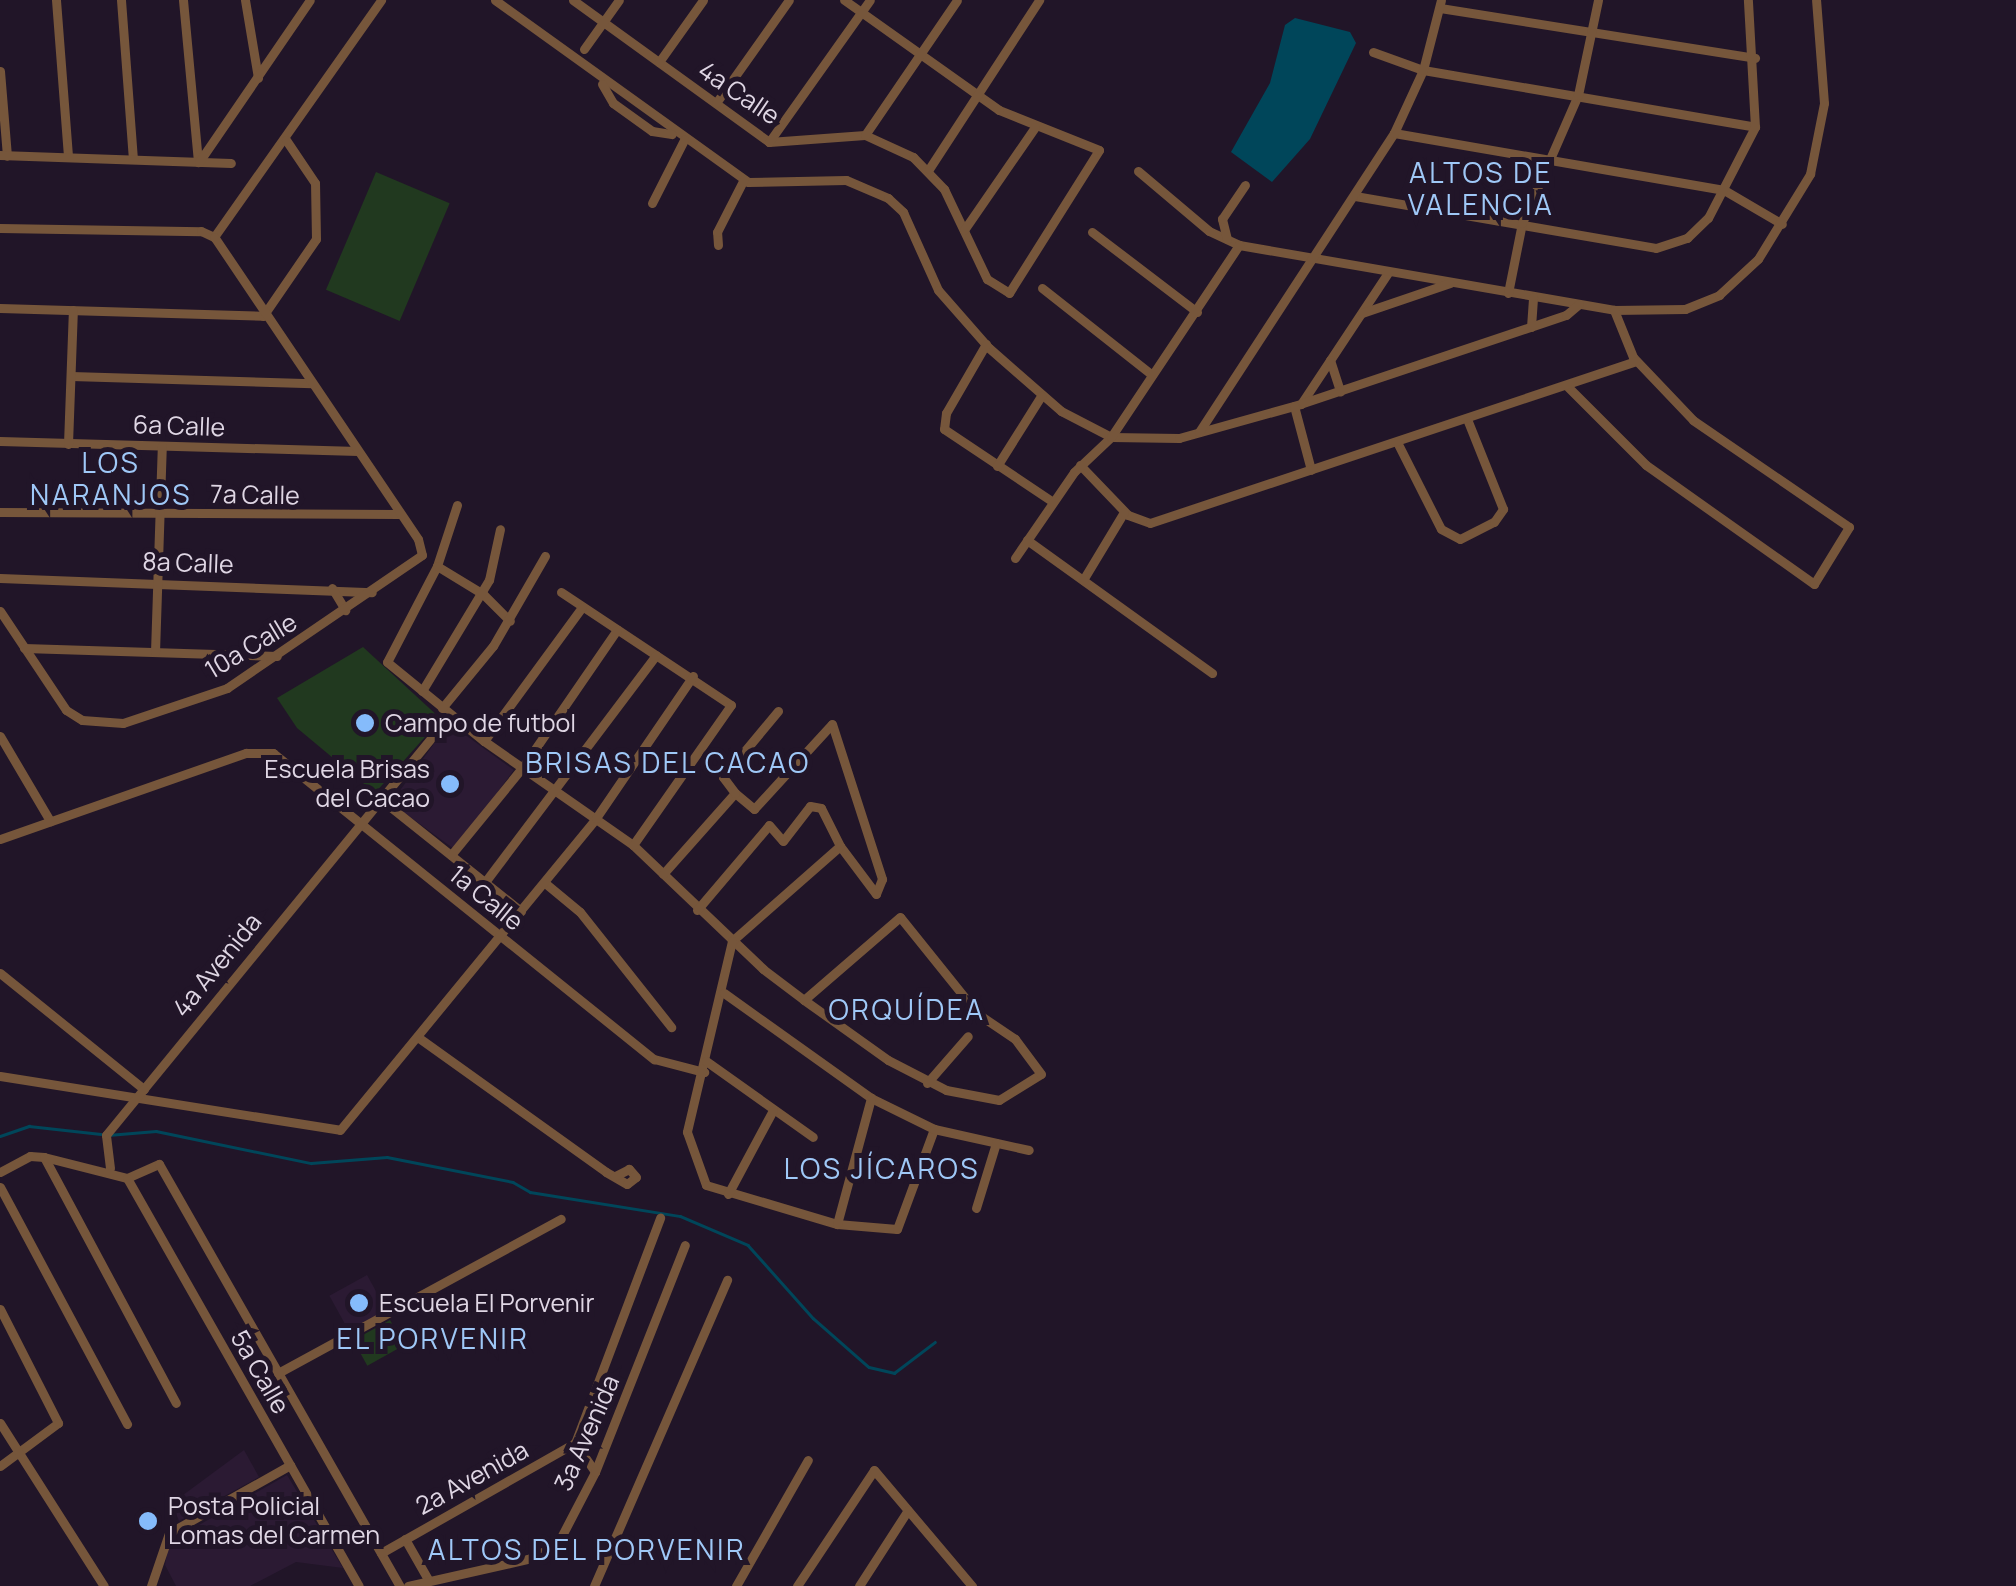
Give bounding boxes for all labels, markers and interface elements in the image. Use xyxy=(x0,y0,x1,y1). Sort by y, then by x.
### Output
street label: 4a Calle xyxy=(693,55,785,131)
district label: ALTOS DE VALENCIA xyxy=(1408,155,1554,221)
street label: 6a Calle xyxy=(132,409,226,443)
district label: LOS NARANJOS xyxy=(30,445,192,511)
street label: 7a Calle xyxy=(210,479,300,511)
street label: 8a Calle xyxy=(142,546,234,580)
street label: 10a Calle xyxy=(200,607,302,685)
place label: Campo de futbol xyxy=(385,708,576,738)
marker: Campo de futbol xyxy=(354,712,376,734)
district label: BRISAS DEL CACAO xyxy=(525,745,811,779)
place label: Escuela Brisas del Cacao xyxy=(264,755,430,814)
marker: Escuela Brisas del Cacao xyxy=(439,773,461,795)
street label: 1a Calle xyxy=(443,859,529,937)
street label: 4a Avenida xyxy=(166,907,268,1023)
district label: ORQUÍDEA xyxy=(829,992,985,1026)
district label: LOS JÍCAROS xyxy=(784,1151,980,1185)
place label: Escuela El Porvenir xyxy=(379,1288,594,1318)
marker: Escuela El Porvenir xyxy=(348,1292,370,1314)
district label: EL PORVENIR xyxy=(336,1321,530,1355)
street label: 5a Calle xyxy=(224,1325,296,1419)
street label: 3a Avenida xyxy=(548,1371,626,1495)
street label: 2a Avenida xyxy=(411,1435,533,1521)
place label: Posta Policial Lomas del Carmen xyxy=(168,1492,380,1551)
marker: Posta Policial Lomas del Carmen xyxy=(137,1510,159,1532)
district label: ALTOS DEL PORVENIR xyxy=(427,1532,747,1566)

